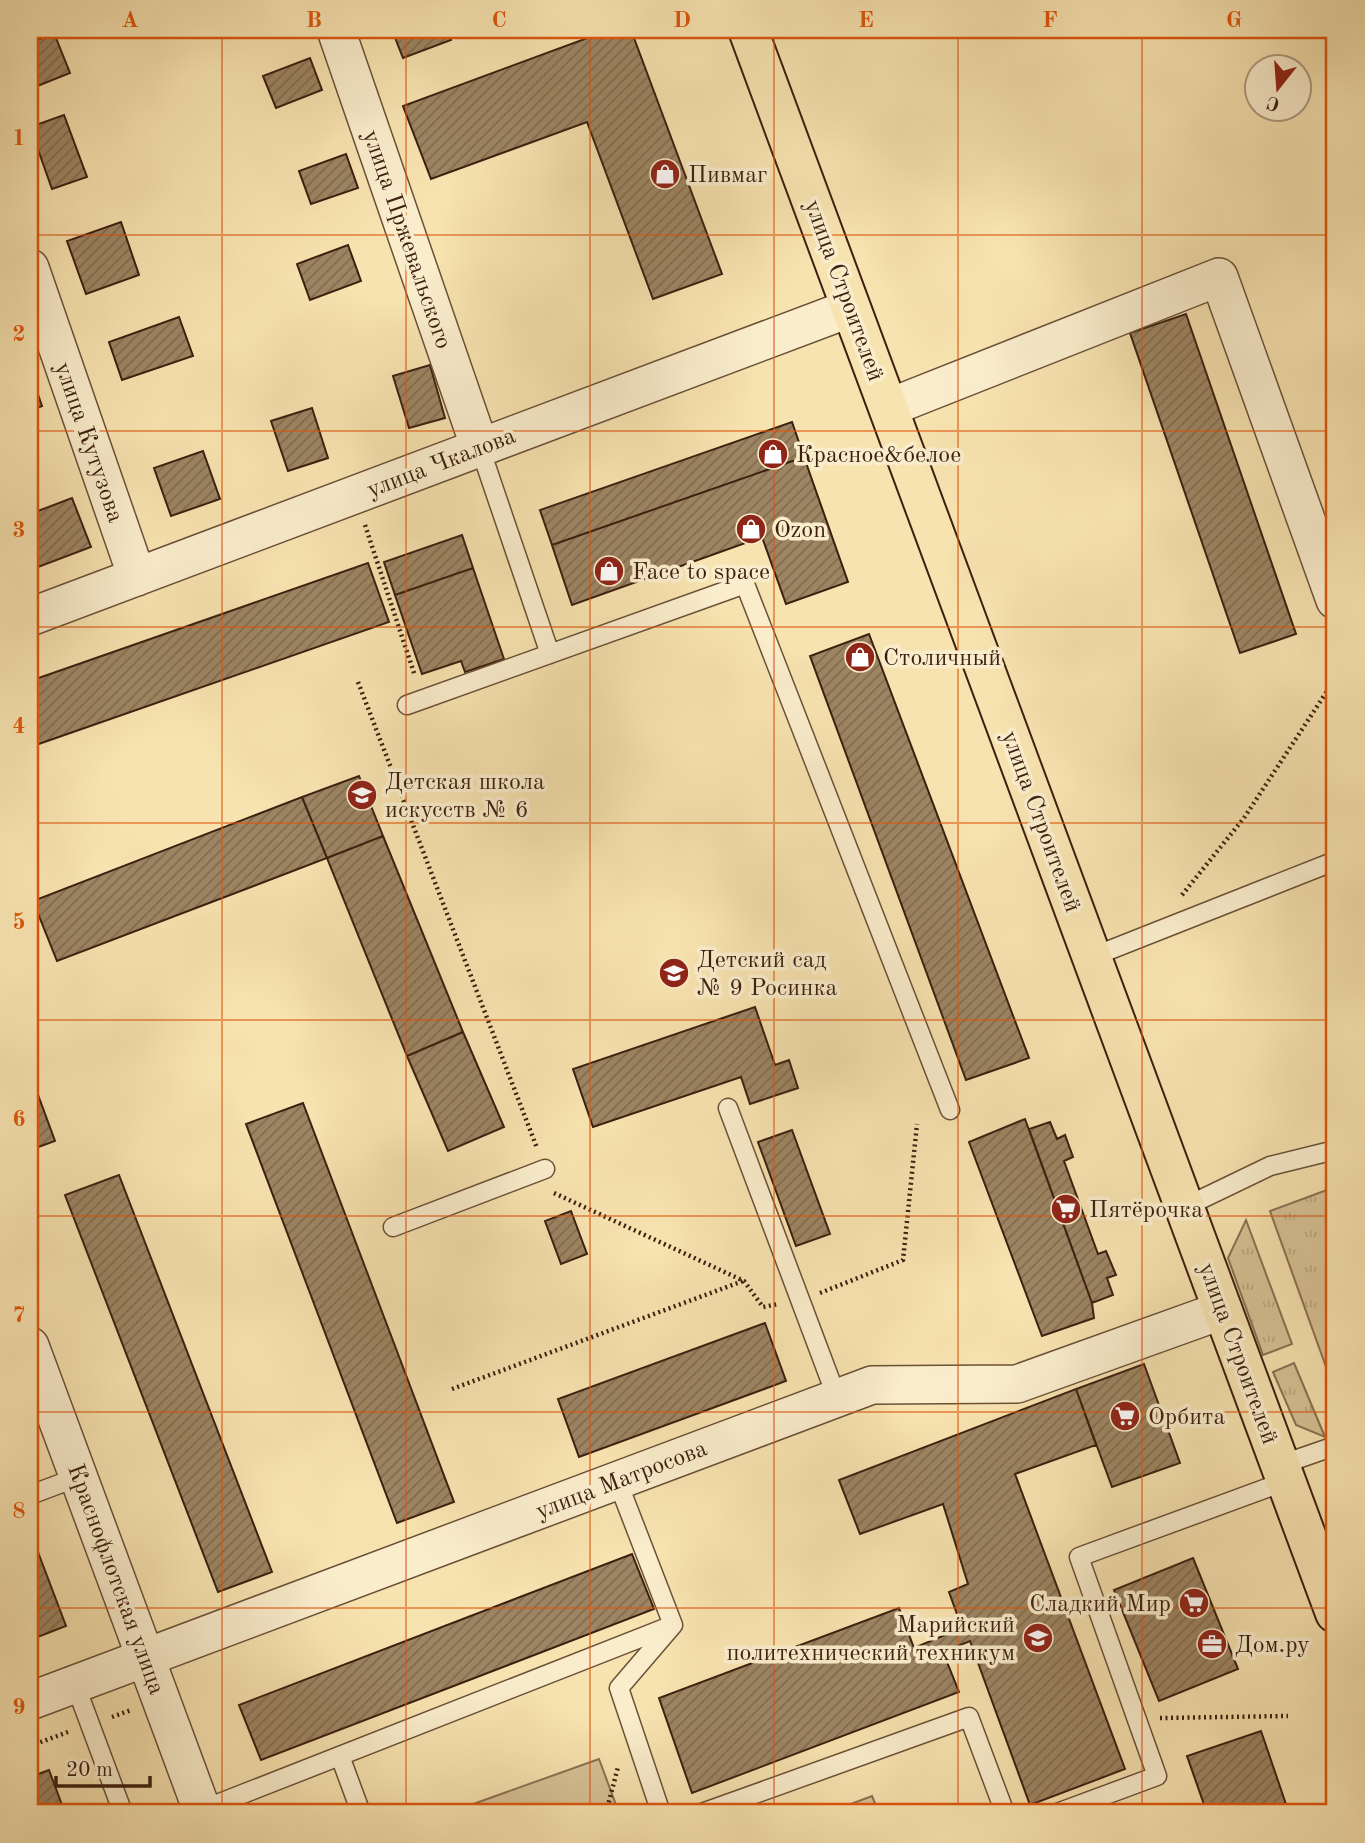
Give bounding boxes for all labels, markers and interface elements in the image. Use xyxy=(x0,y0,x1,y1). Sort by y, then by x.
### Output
text: A xyxy=(121,9,139,32)
text: B xyxy=(306,9,322,32)
text: C xyxy=(491,9,507,32)
text: D xyxy=(673,9,691,32)
text: E xyxy=(858,9,874,32)
text: F xyxy=(1042,9,1058,32)
text: G xyxy=(1226,9,1242,32)
north arrow xyxy=(1242,52,1312,122)
text: С xyxy=(1265,91,1283,113)
text: 1 xyxy=(12,127,26,150)
street label: улица Пржевальского xyxy=(357,127,455,352)
shop icon: Пивмаг xyxy=(648,157,682,191)
place label: Пивмаг xyxy=(688,164,768,188)
street label: улица Строителей xyxy=(799,197,887,385)
text: 2 xyxy=(12,323,26,346)
street label: улица Кутузова xyxy=(49,359,127,526)
street label: улица Чкалова xyxy=(364,424,519,503)
shop icon: Красное&белое xyxy=(756,437,790,471)
place label: Красное&белое xyxy=(796,444,961,468)
shop icon: Ozon xyxy=(734,512,768,546)
text: 3 xyxy=(12,519,26,542)
place label: Ozon xyxy=(774,519,826,543)
shop icon: Face to space xyxy=(592,554,626,588)
place label: Face to space xyxy=(632,561,770,585)
shop icon: Столичный xyxy=(843,640,877,674)
place label: Столичный xyxy=(883,647,1001,671)
text: 4 xyxy=(12,715,26,738)
street label: улица Строителей xyxy=(996,728,1084,916)
place label: Детская школа искусств № 6 xyxy=(385,771,545,823)
school or university icon: Детская школа искусств № 6 xyxy=(345,778,379,812)
text: 5 xyxy=(12,911,26,934)
place label: Детский сад № 9 Росинка xyxy=(697,949,837,1001)
school or university icon: Детский сад № 9 Росинка xyxy=(657,956,691,990)
text: 6 xyxy=(12,1108,26,1131)
supermarket icon: Пятёрочка xyxy=(1049,1192,1083,1226)
place label: Пятёрочка xyxy=(1089,1199,1203,1223)
street label: улица Строителей xyxy=(1193,1260,1281,1448)
text: 7 xyxy=(12,1304,26,1327)
supermarket icon: Орбита xyxy=(1108,1399,1142,1433)
place label: Орбита xyxy=(1148,1406,1225,1430)
street label: улица Матросова xyxy=(533,1437,711,1525)
street label: Краснофлотская улица xyxy=(62,1461,168,1698)
text: 8 xyxy=(12,1500,26,1523)
supermarket icon: Сладкий Мир xyxy=(1177,1586,1211,1620)
place label: Сладкий Мир xyxy=(1029,1593,1171,1617)
place label: Марийский политехнический техникум xyxy=(726,1614,1015,1666)
school or university icon: Марийский политехнический техникум xyxy=(1021,1621,1055,1655)
office icon: Дом.ру xyxy=(1195,1627,1229,1661)
place label: Дом.ру xyxy=(1235,1634,1310,1658)
text: 9 xyxy=(12,1696,26,1719)
scale bar xyxy=(56,1745,150,1789)
text: 20 m xyxy=(66,1760,113,1781)

